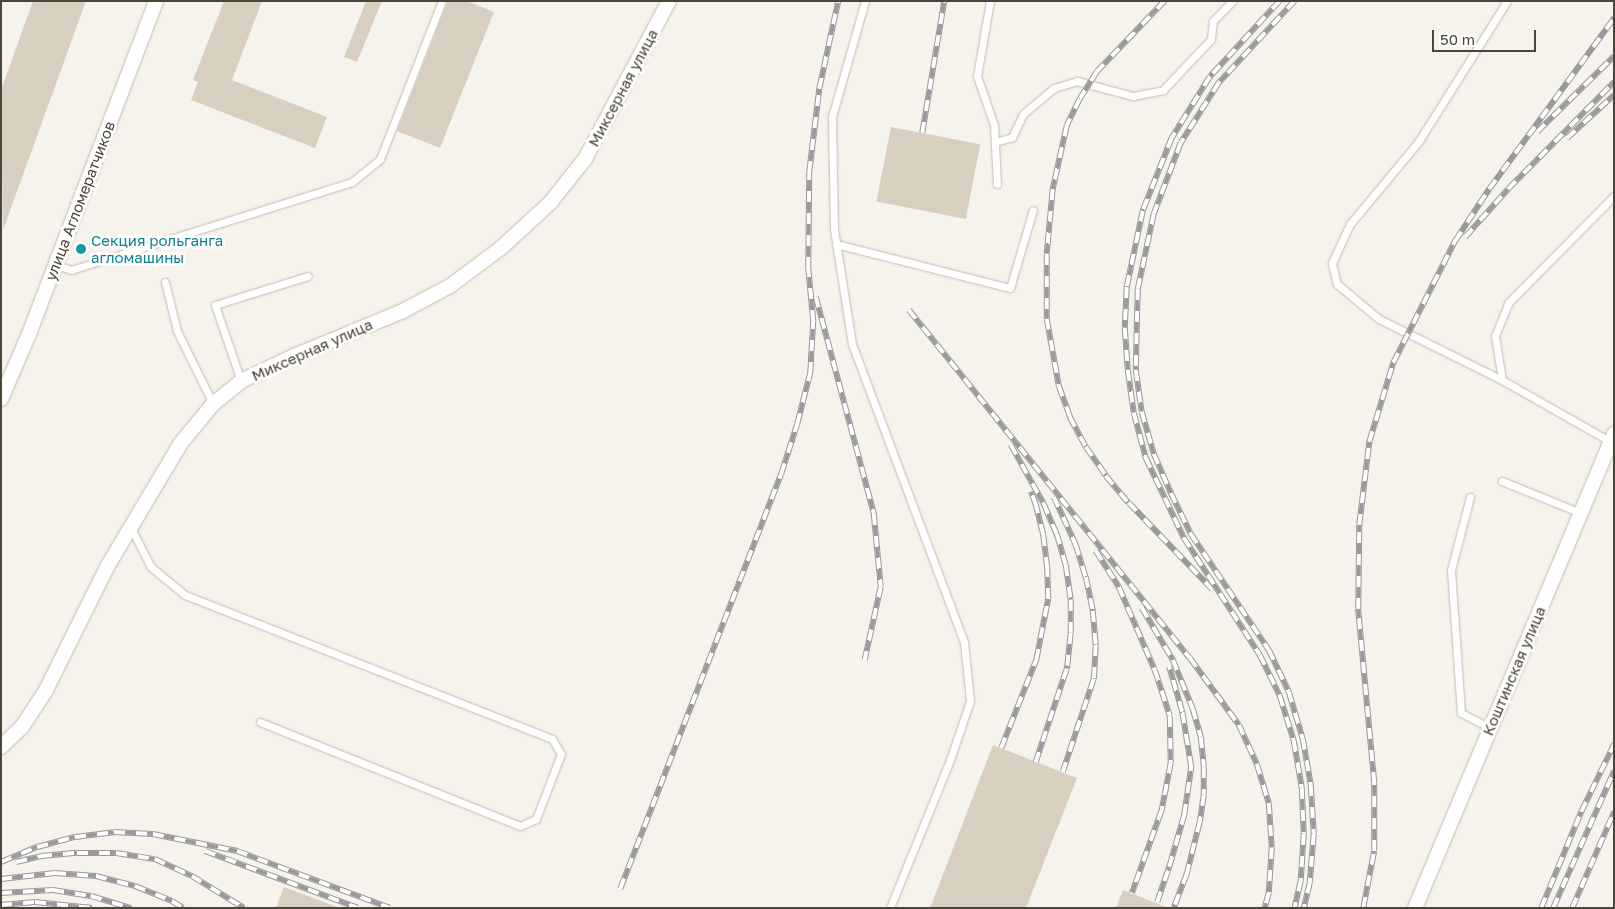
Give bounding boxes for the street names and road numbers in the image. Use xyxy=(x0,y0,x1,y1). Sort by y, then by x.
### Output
street label: Миксерная улица xyxy=(584,26,662,150)
street label: улица Агломератчиков xyxy=(41,119,119,283)
street label: Миксерная улица xyxy=(249,315,375,385)
street label: Коштинская улица xyxy=(1479,604,1549,738)

